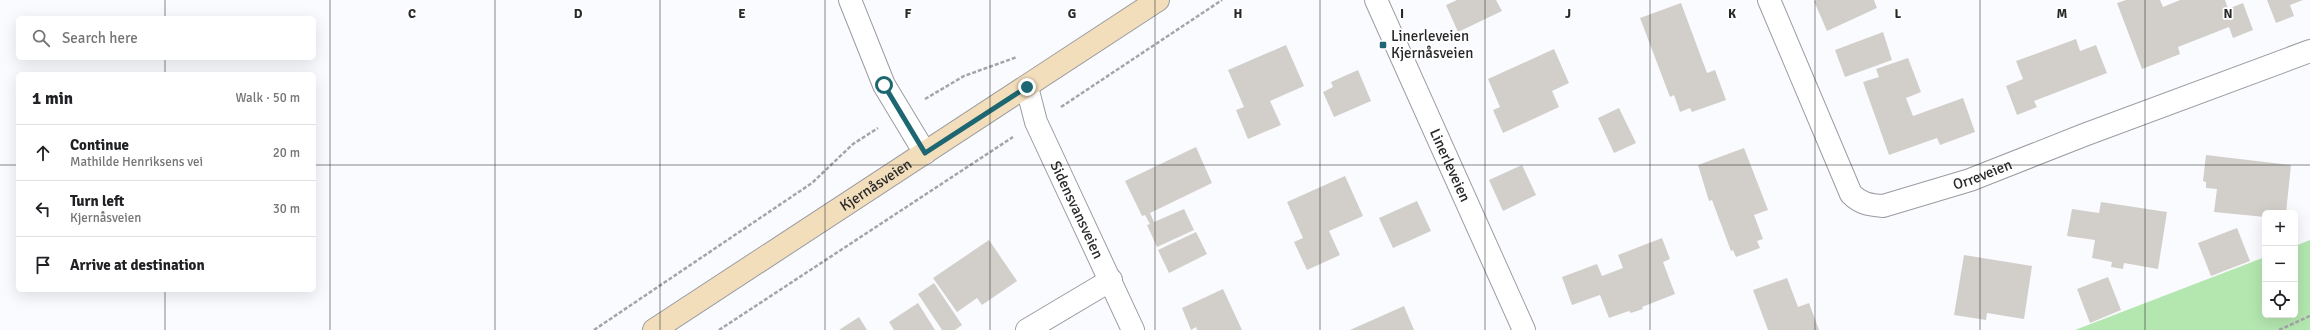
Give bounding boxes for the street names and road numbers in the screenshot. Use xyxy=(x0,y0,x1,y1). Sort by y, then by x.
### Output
street label: Linerleveien xyxy=(1426,126,1474,205)
street label: Kjernåsveien xyxy=(836,155,915,215)
street label: Orreveien xyxy=(1951,155,2015,194)
street label: Sidensvansveien xyxy=(1046,158,1107,261)

